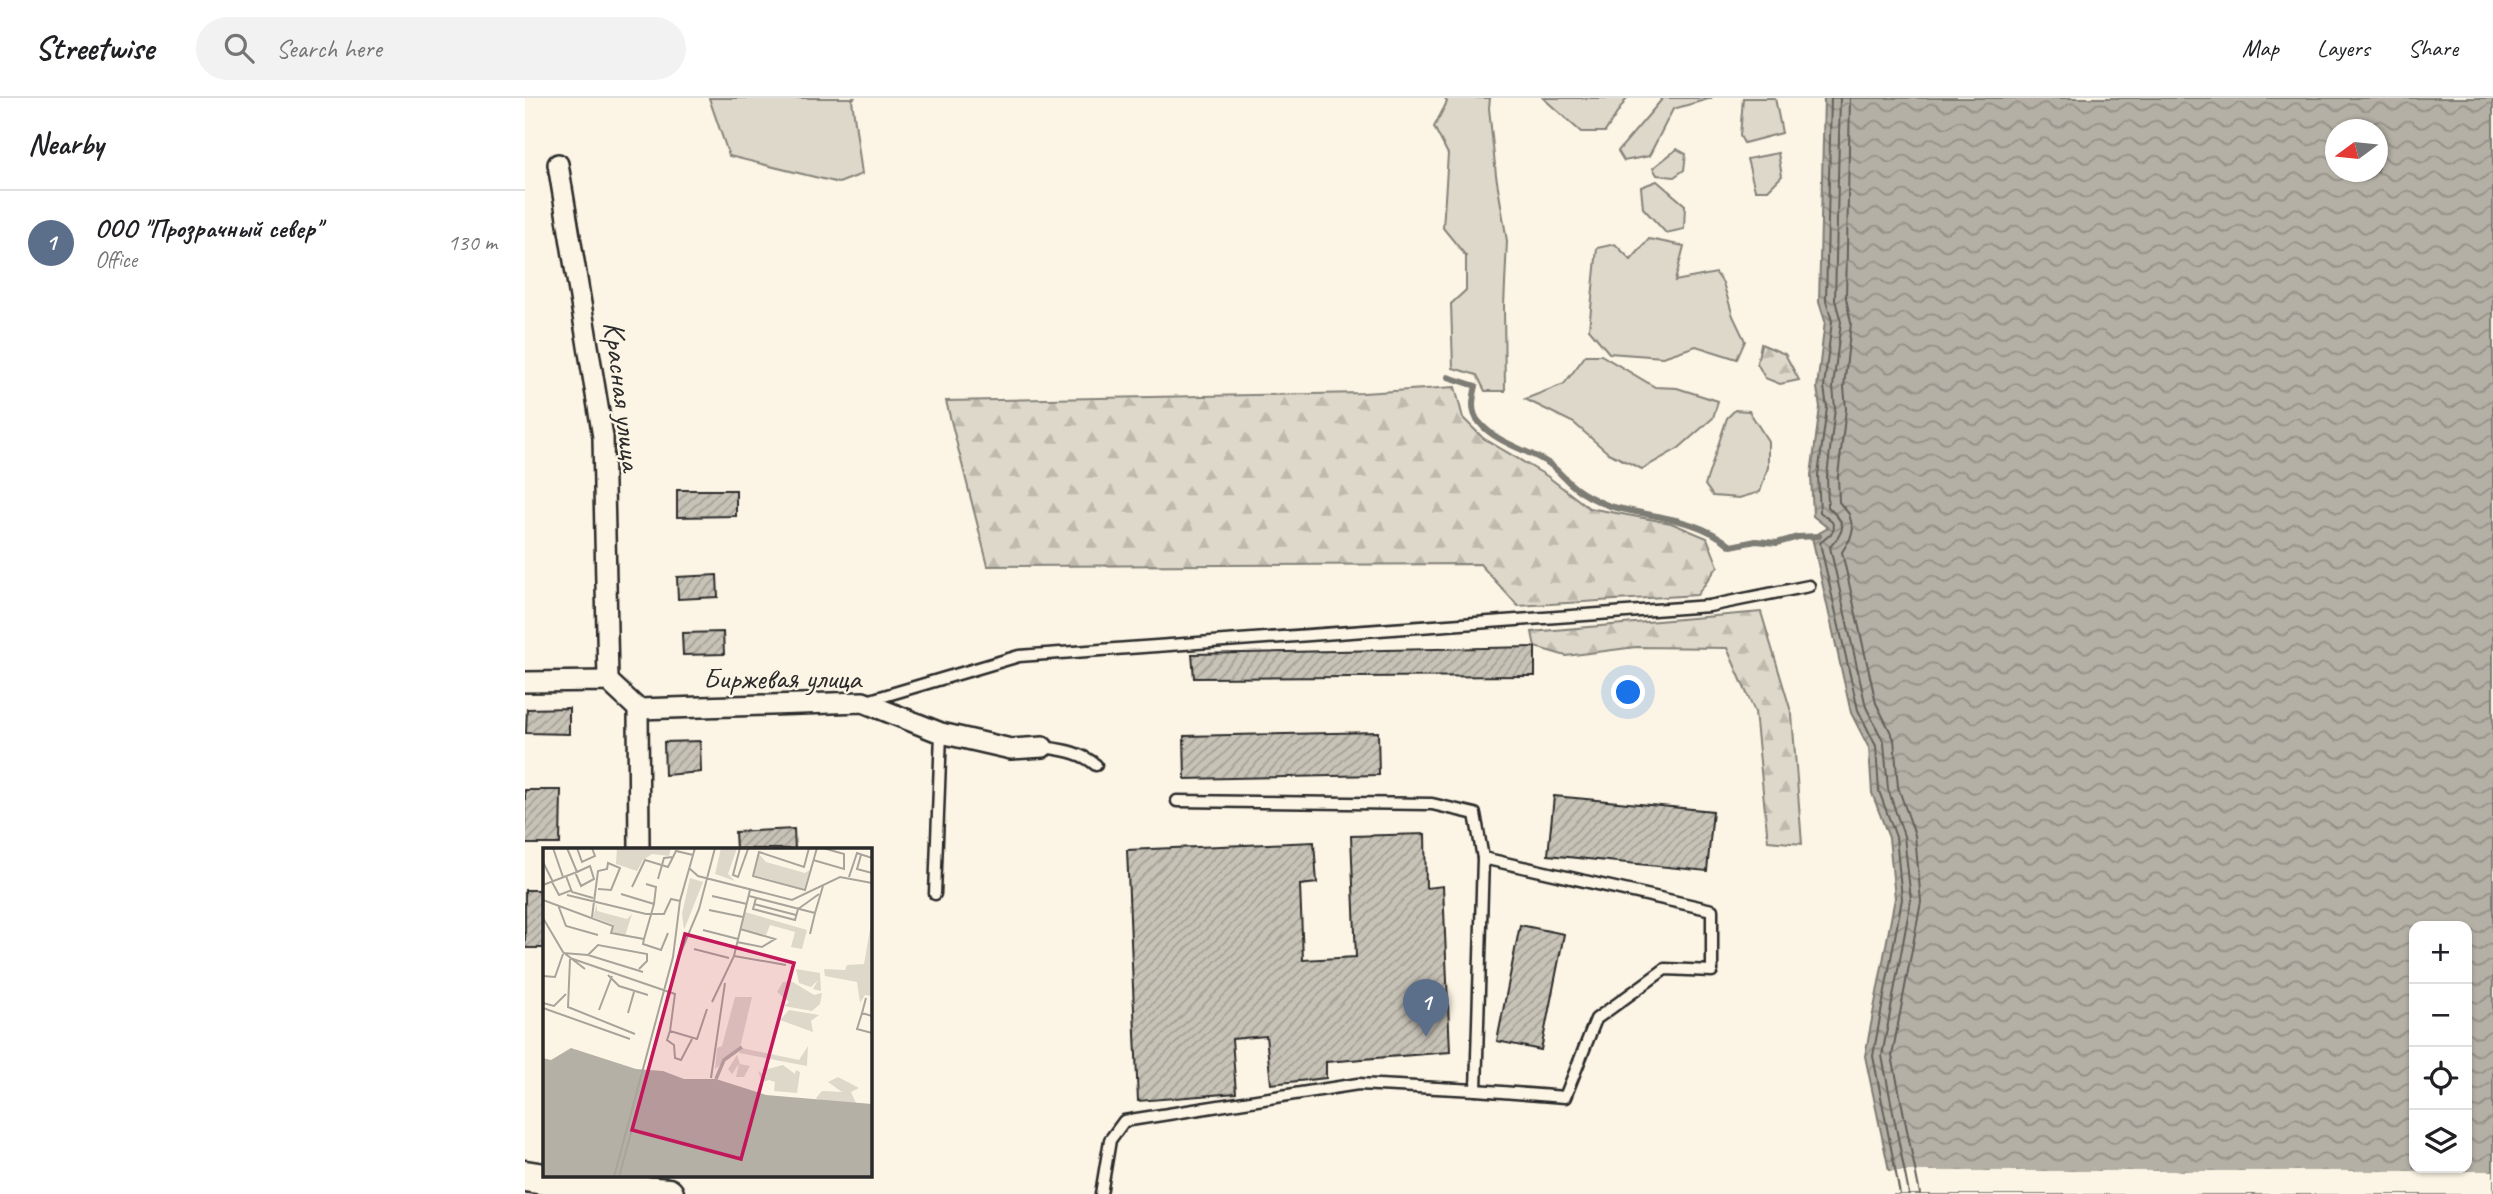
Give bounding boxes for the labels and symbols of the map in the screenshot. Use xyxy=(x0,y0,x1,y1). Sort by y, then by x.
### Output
north arrow xyxy=(2325,119,2388,182)
street label: Красная улица xyxy=(595,319,651,475)
street label: Биржевая улица xyxy=(703,659,863,697)
your location xyxy=(1611,675,1645,709)
inset map xyxy=(543,848,871,1176)
pin: 1 xyxy=(1403,979,1449,1037)

